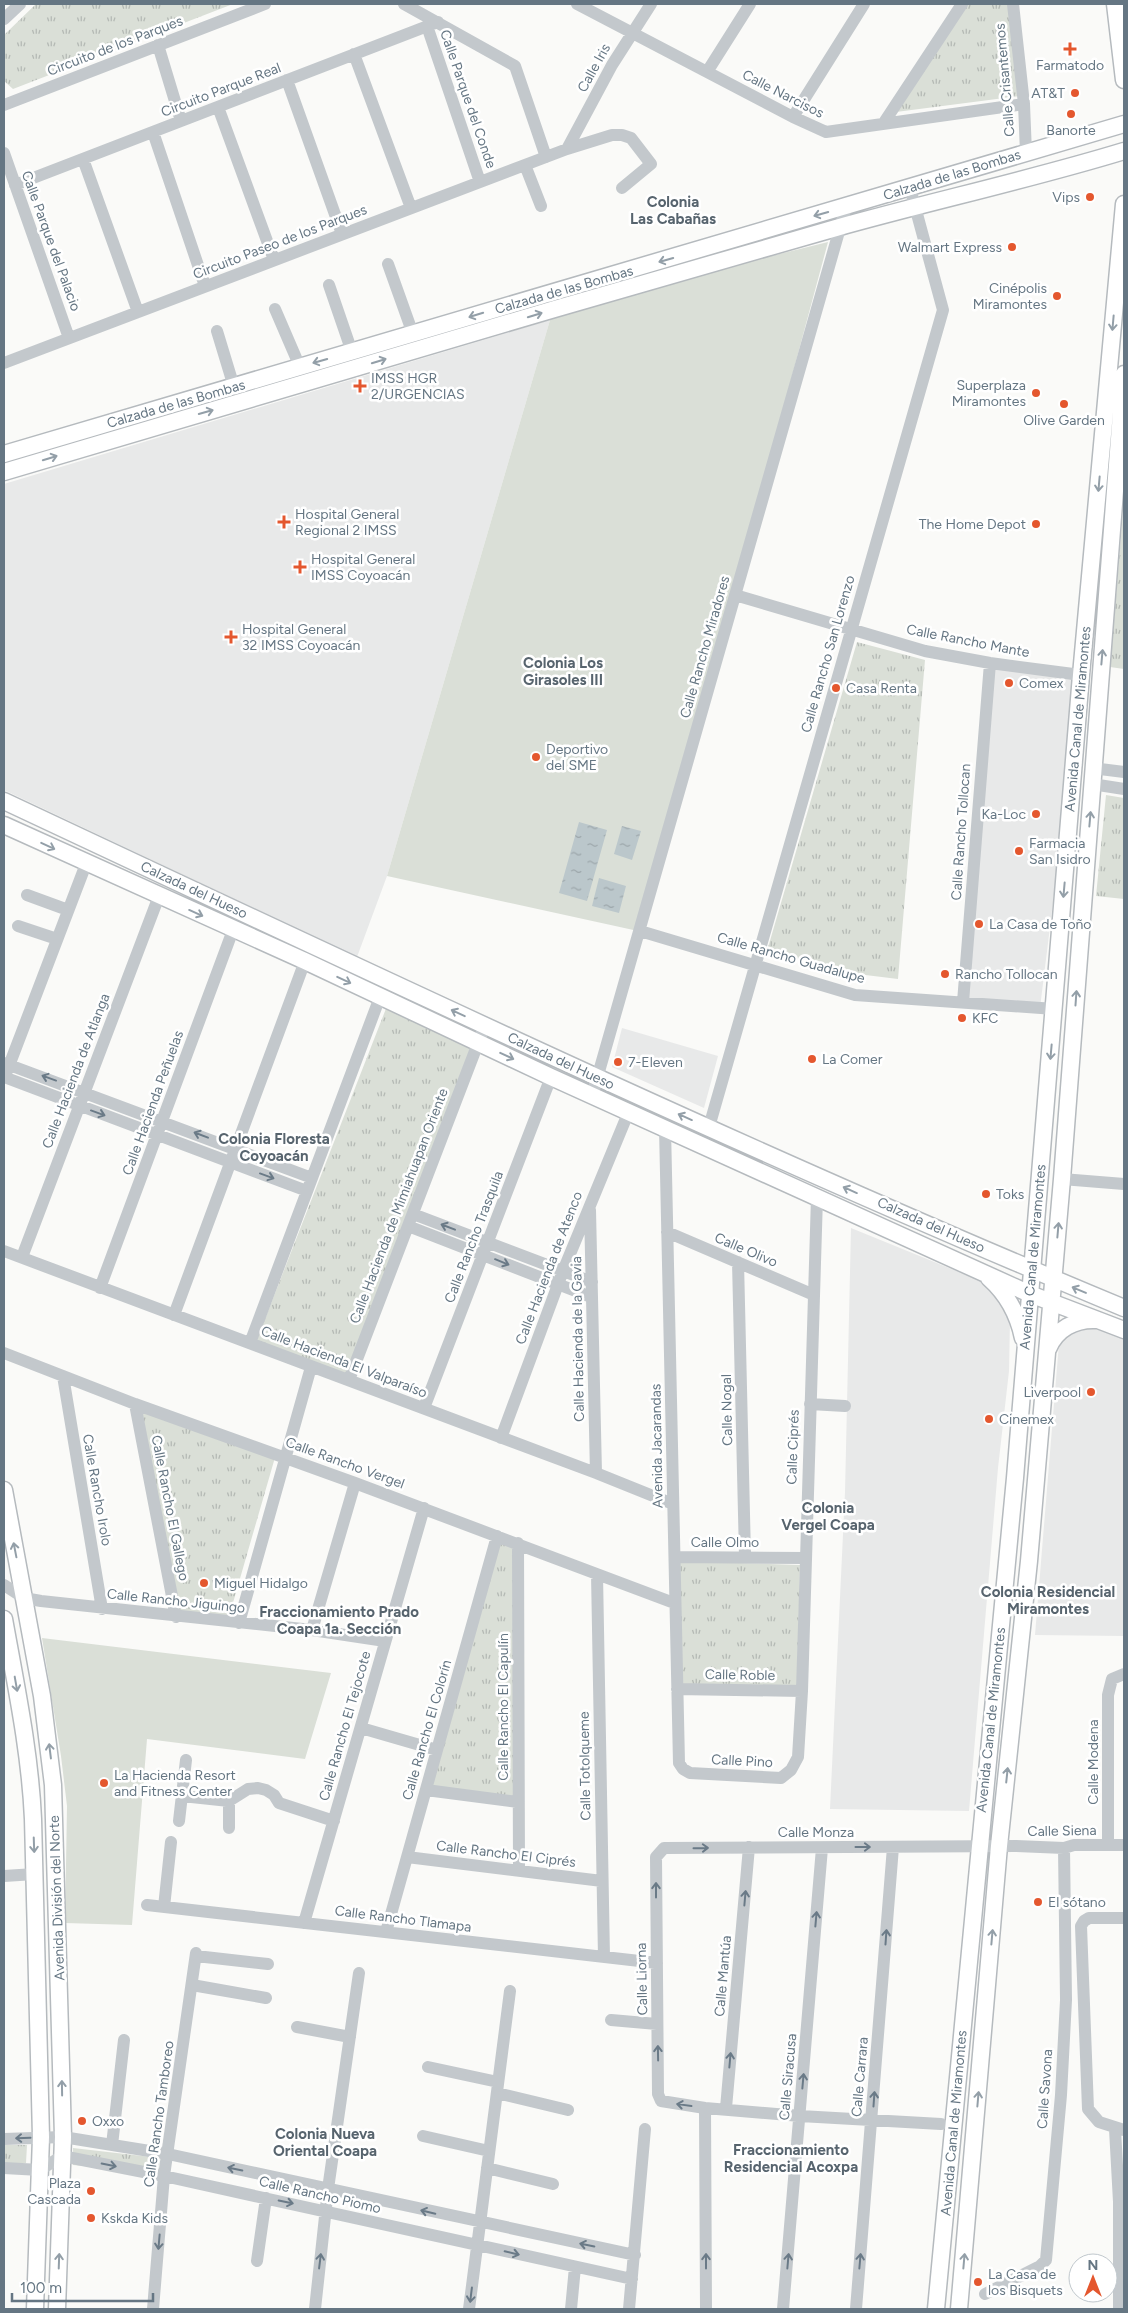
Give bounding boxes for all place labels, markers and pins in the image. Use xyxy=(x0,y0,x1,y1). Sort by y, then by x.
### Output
marker: Farmatodo xyxy=(1064,43,1076,55)
place label: Farmatodo xyxy=(1036,57,1104,74)
place label: AT&T xyxy=(1031,85,1065,102)
marker: AT&T xyxy=(1069,87,1081,99)
marker: Banorte xyxy=(1065,108,1077,120)
place label: Banorte xyxy=(1046,122,1096,139)
place label: Vips xyxy=(1052,189,1080,206)
marker: Vips xyxy=(1084,191,1096,203)
place label: Walmart Express xyxy=(898,239,1002,256)
marker: Walmart Express xyxy=(1006,241,1018,253)
place label: Cinépolis Miramontes xyxy=(973,280,1047,313)
marker: Cinépolis Miramontes xyxy=(1051,290,1063,302)
place label: IMSS HGR 2/URGENCIAS xyxy=(371,370,465,403)
place label: Superplaza Miramontes xyxy=(952,377,1026,410)
marker: IMSS HGR 2/URGENCIAS xyxy=(353,379,367,393)
marker: Superplaza Miramontes xyxy=(1030,387,1042,399)
marker: Olive Garden xyxy=(1058,398,1070,410)
place label: Olive Garden xyxy=(1023,412,1105,429)
place label: Hospital General Regional 2 IMSS xyxy=(295,506,399,539)
marker: Hospital General Regional 2 IMSS xyxy=(277,515,291,529)
place label: The Home Depot xyxy=(919,516,1026,533)
marker: The Home Depot xyxy=(1030,518,1042,530)
place label: Hospital General IMSS Coyoacán xyxy=(311,551,415,584)
marker: Hospital General IMSS Coyoacán xyxy=(293,560,307,574)
place label: Hospital General 32 IMSS Coyoacán xyxy=(242,621,360,654)
marker: Hospital General 32 IMSS Coyoacán xyxy=(224,630,238,644)
place label: Comex xyxy=(1019,675,1064,692)
marker: Comex xyxy=(1003,677,1015,689)
place label: Casa Renta xyxy=(846,680,917,697)
marker: Casa Renta xyxy=(830,682,842,694)
place label: Deportivo del SME xyxy=(546,741,608,774)
marker: Deportivo del SME xyxy=(530,751,542,763)
place label: Ka-Loc xyxy=(982,806,1026,823)
marker: Ka-Loc xyxy=(1030,808,1042,820)
place label: Farmacia San Isidro xyxy=(1029,835,1091,868)
marker: Farmacia San Isidro xyxy=(1013,845,1025,857)
place label: La Casa de Toño xyxy=(989,916,1091,933)
marker: La Casa de Toño xyxy=(973,918,985,930)
place label: Rancho Tollocan xyxy=(955,966,1058,983)
marker: Rancho Tollocan xyxy=(939,968,951,980)
place label: KFC xyxy=(972,1010,998,1027)
marker: KFC xyxy=(956,1012,968,1024)
place label: La Comer xyxy=(822,1051,883,1068)
marker: La Comer xyxy=(806,1053,818,1065)
place label: 7-Eleven xyxy=(628,1054,683,1071)
marker: 7-Eleven xyxy=(612,1056,624,1068)
place label: Toks xyxy=(996,1186,1024,1203)
marker: Toks xyxy=(980,1188,992,1200)
place label: Liverpool xyxy=(1023,1384,1081,1401)
marker: Liverpool xyxy=(1085,1386,1097,1398)
place label: Cinemex xyxy=(999,1411,1054,1428)
marker: Cinemex xyxy=(983,1413,995,1425)
place label: Miguel Hidalgo xyxy=(214,1575,308,1592)
marker: Miguel Hidalgo xyxy=(198,1577,210,1589)
place label: La Hacienda Resort and Fitness Center xyxy=(114,1767,236,1800)
marker: La Hacienda Resort and Fitness Center xyxy=(98,1777,110,1789)
place label: El sótano xyxy=(1048,1894,1106,1911)
marker: El sótano xyxy=(1032,1896,1044,1908)
place label: Oxxo xyxy=(92,2113,124,2130)
marker: Oxxo xyxy=(76,2115,88,2127)
place label: Plaza Cascada xyxy=(27,2175,81,2208)
marker: Plaza Cascada xyxy=(85,2185,97,2197)
place label: Kskda Kids xyxy=(101,2210,168,2227)
marker: Kskda Kids xyxy=(85,2212,97,2224)
place label: La Casa de los Bisquets xyxy=(988,2266,1063,2299)
marker: La Casa de los Bisquets xyxy=(972,2276,984,2288)

